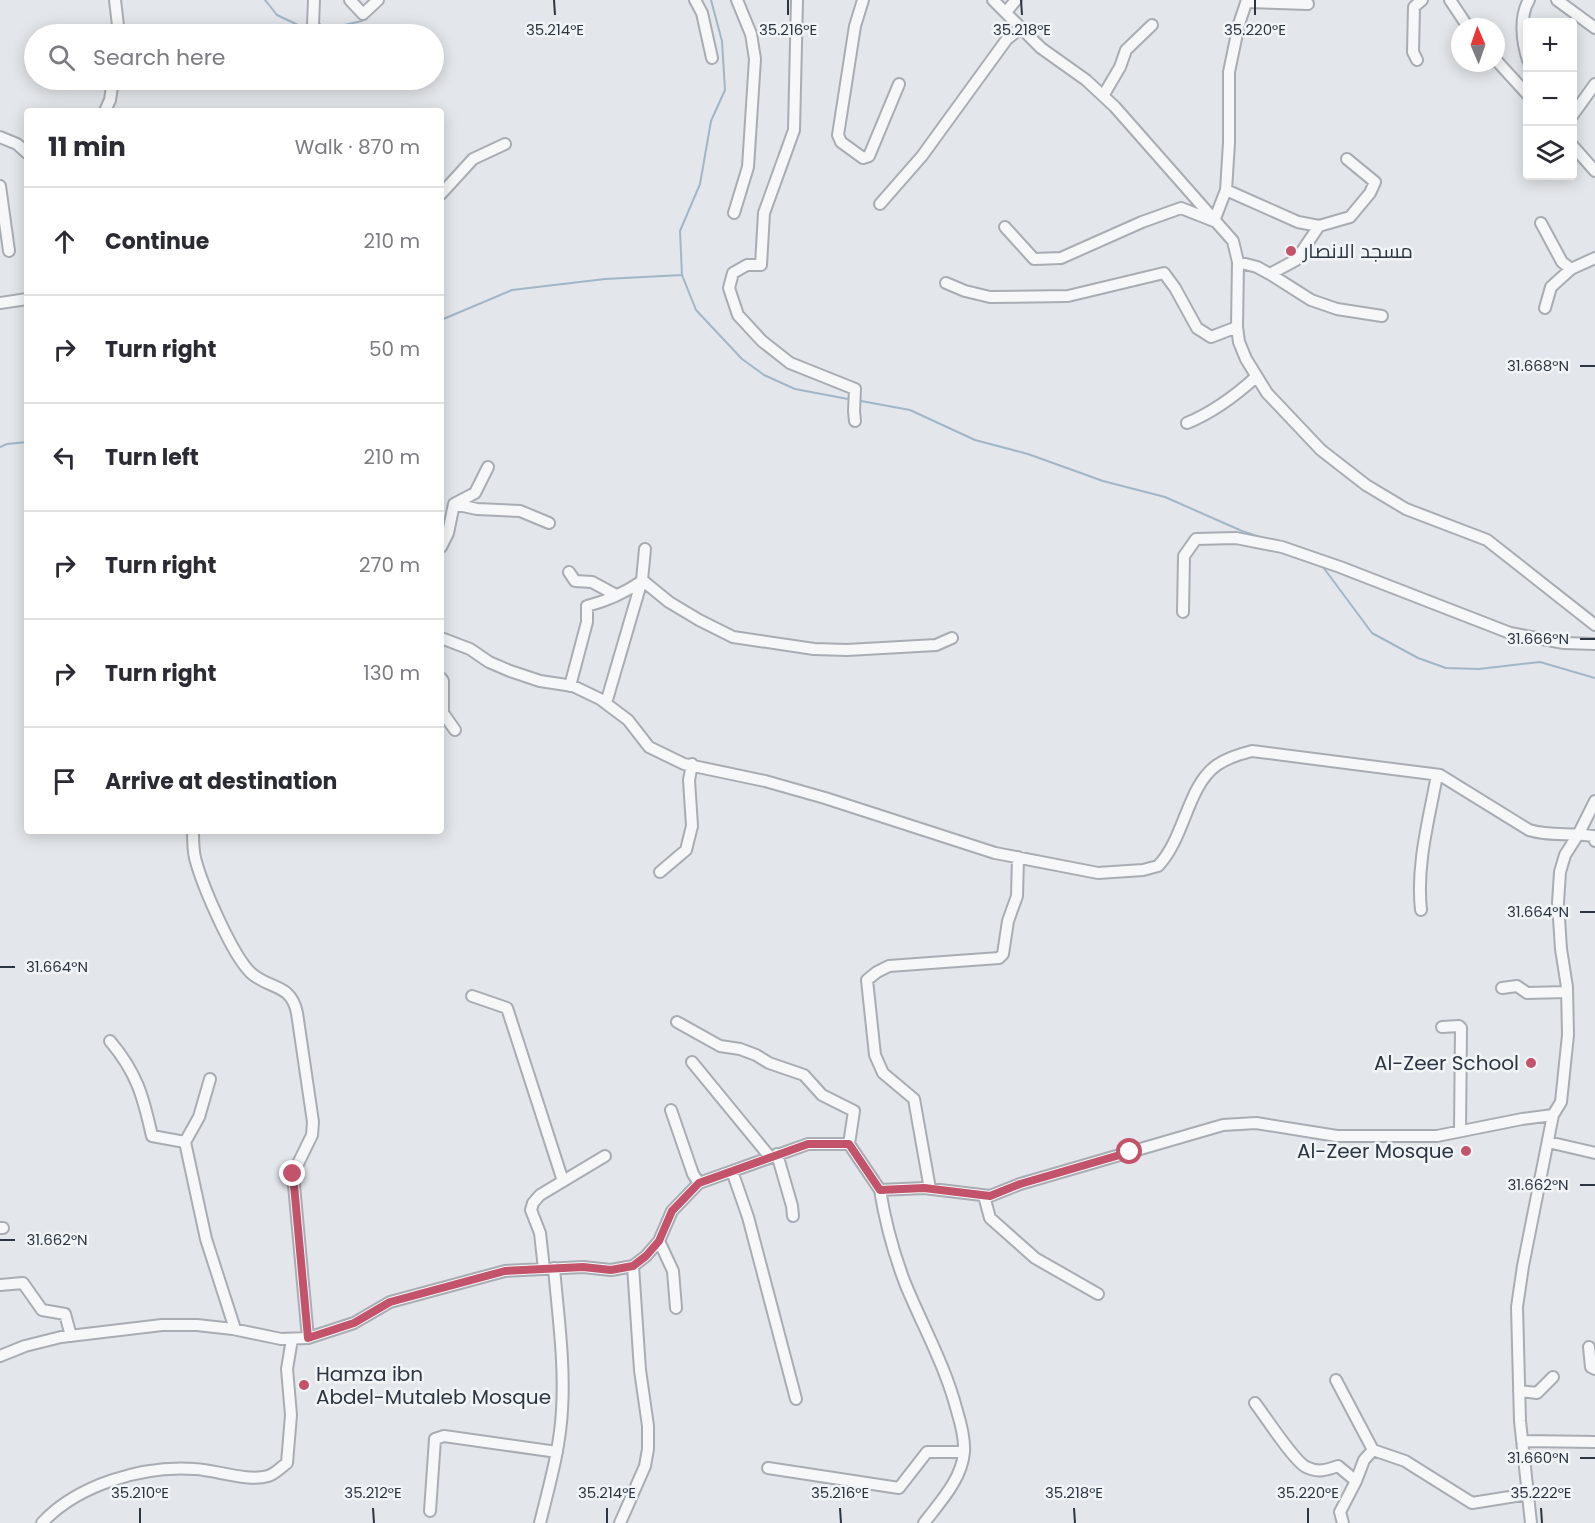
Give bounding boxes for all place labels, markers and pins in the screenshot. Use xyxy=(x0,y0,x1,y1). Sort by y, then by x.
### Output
place label: مسجد الانصار xyxy=(1302,237,1413,265)
marker: مسجد الانصار xyxy=(1284,244,1298,258)
place label: Al-Zeer School xyxy=(1374,1049,1519,1077)
marker: Al-Zeer School xyxy=(1524,1056,1538,1070)
place label: Al-Zeer Mosque xyxy=(1297,1137,1454,1165)
marker: Al-Zeer Mosque xyxy=(1459,1144,1473,1158)
place label: Hamza ibn Abdel-Mutaleb Mosque xyxy=(316,1360,551,1411)
marker: Hamza ibn Abdel-Mutaleb Mosque xyxy=(297,1378,311,1392)

